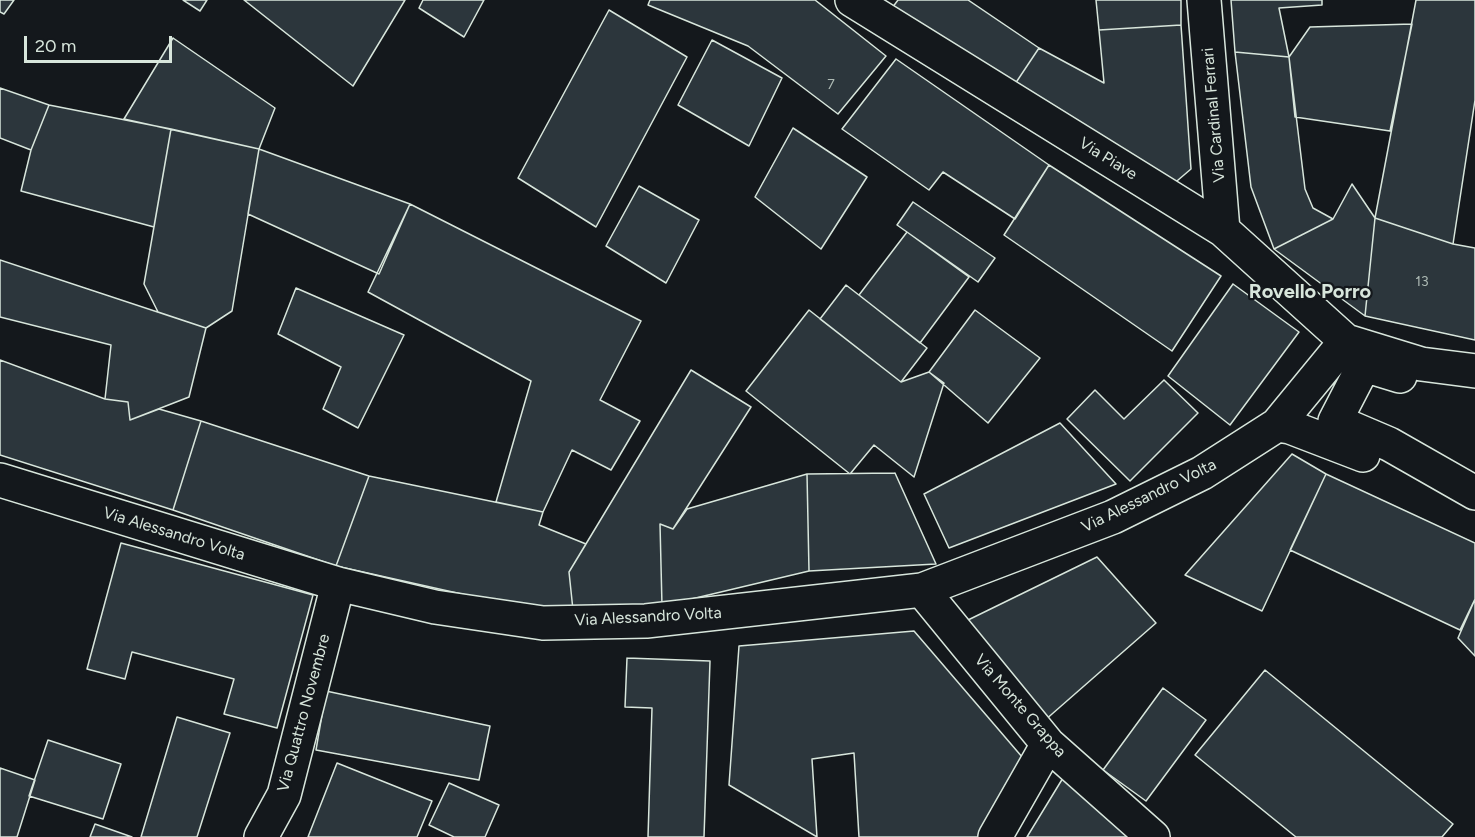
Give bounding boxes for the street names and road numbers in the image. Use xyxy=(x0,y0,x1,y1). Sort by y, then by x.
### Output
street label: Via Cardinal Ferrari xyxy=(1199,47,1229,183)
street label: Via Piave xyxy=(1075,134,1141,184)
street label: Via Alessandro Volta xyxy=(1079,455,1219,537)
street label: Via Alessandro Volta xyxy=(101,503,247,565)
street label: Via Alessandro Volta xyxy=(574,604,722,630)
street label: Via Quattro Novembre xyxy=(274,632,334,794)
street label: Via Monte Grappa xyxy=(970,651,1070,761)

